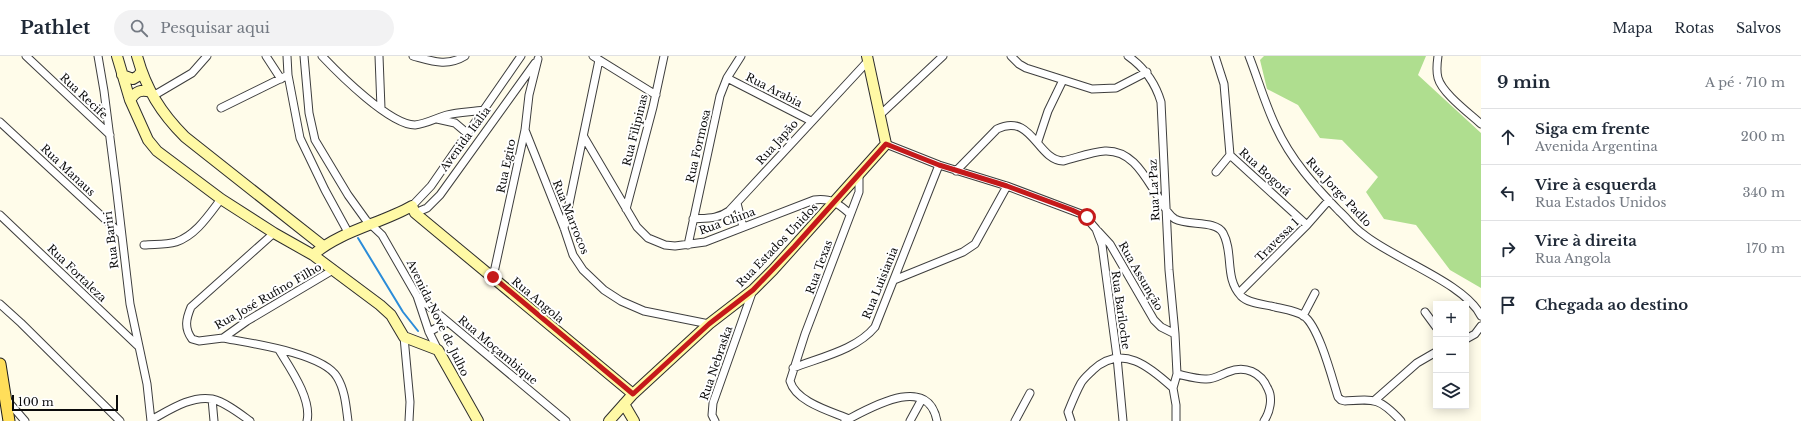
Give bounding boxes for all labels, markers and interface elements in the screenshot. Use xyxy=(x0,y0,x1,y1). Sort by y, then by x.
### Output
search box xyxy=(114,10,394,46)
text: Pathlet xyxy=(20,16,90,39)
icon: search xyxy=(128,17,150,39)
text: Pesquisar aqui xyxy=(160,18,270,37)
text: Mapa xyxy=(1612,19,1653,37)
text: Rotas xyxy=(1675,19,1714,37)
text: Salvos xyxy=(1736,19,1781,37)
street label: Rua Recife xyxy=(57,70,111,122)
street label: Rua Arabia xyxy=(743,70,805,111)
text: 9 min xyxy=(1497,72,1550,93)
text: A pé · 710 m xyxy=(1705,74,1785,91)
street label: Rua Filipinas xyxy=(619,93,651,167)
street label: Avenida Itália xyxy=(436,103,494,175)
street label: Rua Formosa xyxy=(683,107,713,184)
street label: Rua Japão xyxy=(753,117,801,167)
text: Siga em frente xyxy=(1535,119,1650,138)
icon: ahead xyxy=(1497,126,1519,148)
text: 200 m xyxy=(1741,128,1785,145)
street label: Rua Egito xyxy=(493,138,519,194)
text: Avenida Argentina xyxy=(1535,138,1658,155)
street label: Rua Manaus xyxy=(38,141,98,199)
street label: Rua Bogotá xyxy=(1236,145,1294,199)
street label: Rua Jorge Padlo xyxy=(1303,155,1375,229)
street label: Rua La Paz xyxy=(1145,159,1163,221)
text: Vire à esquerda xyxy=(1535,175,1657,194)
street label: Rua Marrocos xyxy=(550,178,592,256)
icon: left xyxy=(1497,182,1519,204)
text: 340 m xyxy=(1742,184,1785,201)
text: Rua Estados Unidos xyxy=(1535,194,1666,211)
street label: Rua Estados Unidos xyxy=(733,200,821,290)
street label: Rua China xyxy=(697,204,758,238)
route start xyxy=(1078,208,1096,226)
street label: Rua Bariri xyxy=(101,210,121,269)
street label: Travessa 1 xyxy=(1252,215,1302,265)
text: Vire à direita xyxy=(1535,231,1637,250)
street label: Rua Texas xyxy=(803,238,835,296)
icon: right xyxy=(1497,238,1519,260)
street label: Rua Assunção xyxy=(1116,239,1166,313)
text: 170 m xyxy=(1746,240,1785,257)
street label: Rua Fortaleza xyxy=(44,241,110,305)
street label: Rua Luisiania xyxy=(859,244,901,321)
text: Rua Angola xyxy=(1535,250,1611,267)
street label: Avenida Nove de Julho xyxy=(403,257,472,378)
street label: Rua José Rufino Filho xyxy=(212,260,324,332)
route end xyxy=(484,268,502,286)
street label: Rua Bariloche xyxy=(1109,270,1133,350)
street label: Rua Angola xyxy=(509,274,568,327)
icon: arrive xyxy=(1497,294,1519,316)
text: Chegada ao destino xyxy=(1535,295,1688,314)
map controls xyxy=(1433,301,1469,409)
button: + xyxy=(1433,301,1469,337)
street label: Rua Moçambique xyxy=(455,313,541,387)
street label: Rua Nebraska xyxy=(697,323,736,402)
button: − xyxy=(1433,337,1469,373)
button: layers xyxy=(1433,373,1469,409)
scale bar xyxy=(12,393,118,412)
text: 100 m xyxy=(18,395,54,409)

